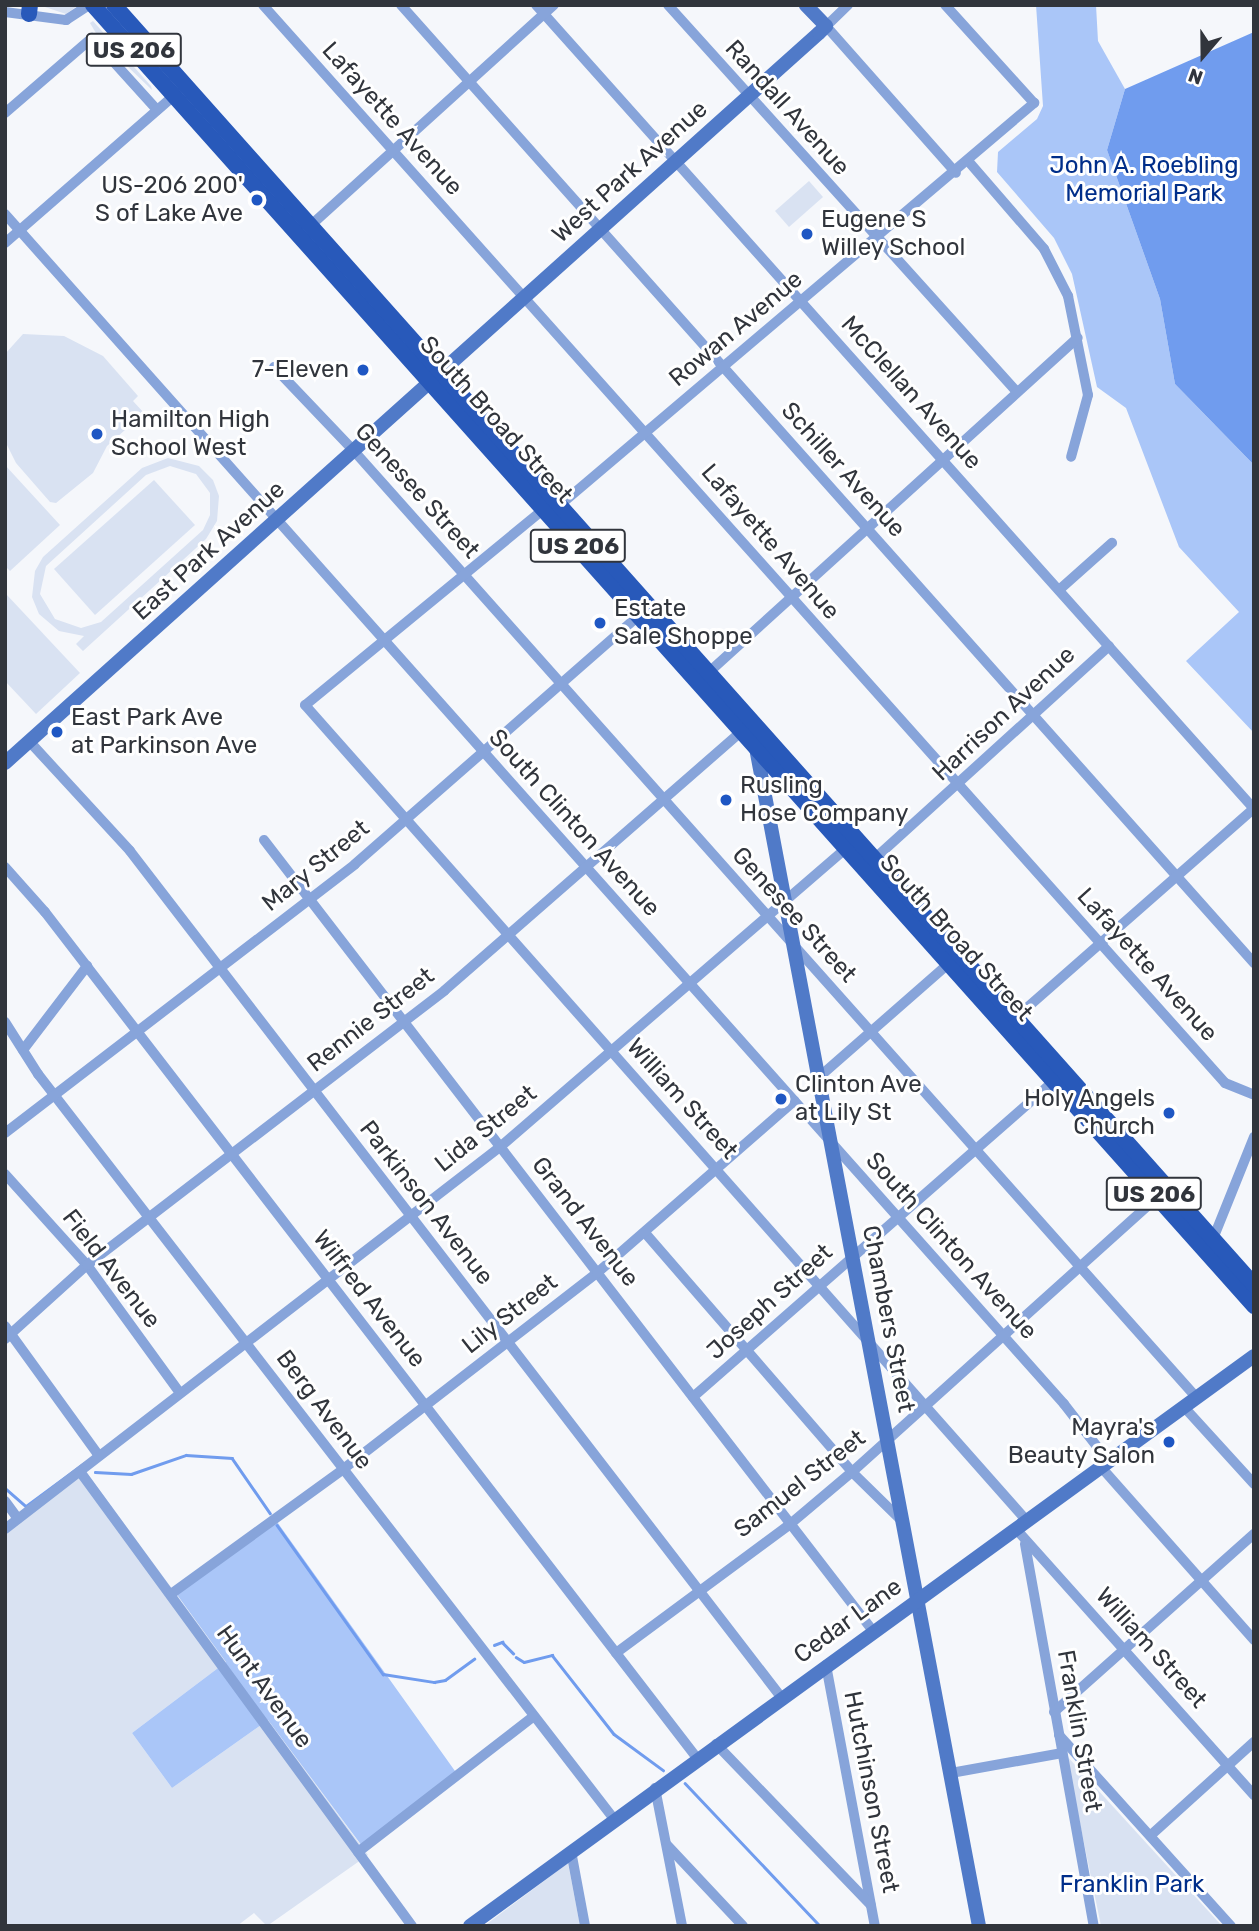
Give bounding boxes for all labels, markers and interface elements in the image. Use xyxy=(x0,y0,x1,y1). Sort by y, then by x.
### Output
north arrow xyxy=(1168,21,1238,91)
road number: US 206 xyxy=(85,31,183,70)
street label: Randall Avenue xyxy=(719,34,855,182)
street label: Lafayette Avenue xyxy=(315,36,469,202)
text: N xyxy=(1185,63,1206,89)
street label: West Park Avenue xyxy=(546,95,714,249)
park label: John A. Roebling Memorial Park xyxy=(1049,152,1239,208)
place label: US-206 200' S of Lake Ave xyxy=(94,172,243,228)
marker: US-206 200' S of Lake Ave xyxy=(249,192,265,208)
place label: Eugene S Willey School xyxy=(821,206,966,262)
marker: Eugene S Willey School xyxy=(799,226,815,242)
street label: Rowan Avenue xyxy=(663,265,809,393)
street label: McClellan Avenue xyxy=(834,310,988,476)
street label: South Broad Street xyxy=(414,331,578,509)
place label: 7-Eleven xyxy=(252,356,349,384)
marker: 7-Eleven xyxy=(355,362,371,378)
street label: Schiller Avenue xyxy=(774,396,912,544)
place label: Hamilton High School West xyxy=(111,406,270,462)
street label: Genesee Street xyxy=(349,417,485,565)
marker: Hamilton High School West xyxy=(89,426,105,442)
street label: Lafayette Avenue xyxy=(695,458,845,626)
street label: East Park Avenue xyxy=(127,475,291,627)
road number: US 206 xyxy=(529,526,627,566)
place label: Estate Sale Shoppe xyxy=(614,595,753,651)
marker: Estate Sale Shoppe xyxy=(592,615,608,631)
street label: Harrison Avenue xyxy=(927,640,1081,788)
place label: East Park Ave at Parkinson Ave xyxy=(71,704,258,760)
street label: South Clinton Avenue xyxy=(482,723,666,923)
marker: East Park Ave at Parkinson Ave xyxy=(49,724,65,740)
place label: Rusling Hose Company xyxy=(740,772,909,828)
marker: Rusling Hose Company xyxy=(718,792,734,808)
street label: Mary Street xyxy=(256,814,376,918)
street label: Genesee Street xyxy=(726,841,862,989)
street label: South Broad Street xyxy=(874,849,1038,1027)
street label: Lafayette Avenue xyxy=(1070,882,1224,1048)
street label: Rennie Street xyxy=(302,962,440,1078)
street label: William Street xyxy=(620,1033,744,1165)
place label: Clinton Ave at Lily St xyxy=(795,1071,922,1127)
street label: Lida Street xyxy=(429,1079,543,1179)
place label: Holy Angels Church xyxy=(1023,1085,1155,1141)
marker: Clinton Ave at Lily St xyxy=(773,1091,789,1107)
marker: Holy Angels Church xyxy=(1161,1105,1177,1121)
street label: Parkinson Avenue xyxy=(353,1115,499,1291)
street label: South Clinton Avenue xyxy=(859,1146,1043,1346)
street label: Grand Avenue xyxy=(525,1151,645,1293)
road number: US 206 xyxy=(1105,1175,1203,1214)
street label: Field Avenue xyxy=(56,1204,166,1334)
street label: Chambers Street xyxy=(856,1223,920,1415)
street label: Wilfred Avenue xyxy=(306,1224,432,1374)
street label: Joseph Street xyxy=(701,1238,839,1366)
street label: Lily Street xyxy=(456,1268,564,1360)
street label: Berg Avenue xyxy=(270,1344,378,1476)
place label: Mayra's Beauty Salon xyxy=(1007,1414,1155,1470)
street label: Samuel Street xyxy=(729,1424,871,1544)
marker: Mayra's Beauty Salon xyxy=(1161,1434,1177,1450)
street label: Cedar Lane xyxy=(788,1572,908,1670)
street label: William Street xyxy=(1089,1582,1213,1714)
street label: Hunt Avenue xyxy=(210,1620,318,1754)
street label: Franklin Street xyxy=(1051,1648,1107,1814)
street label: Hutchinson Street xyxy=(837,1689,905,1895)
park label: Franklin Park xyxy=(1060,1871,1204,1899)

